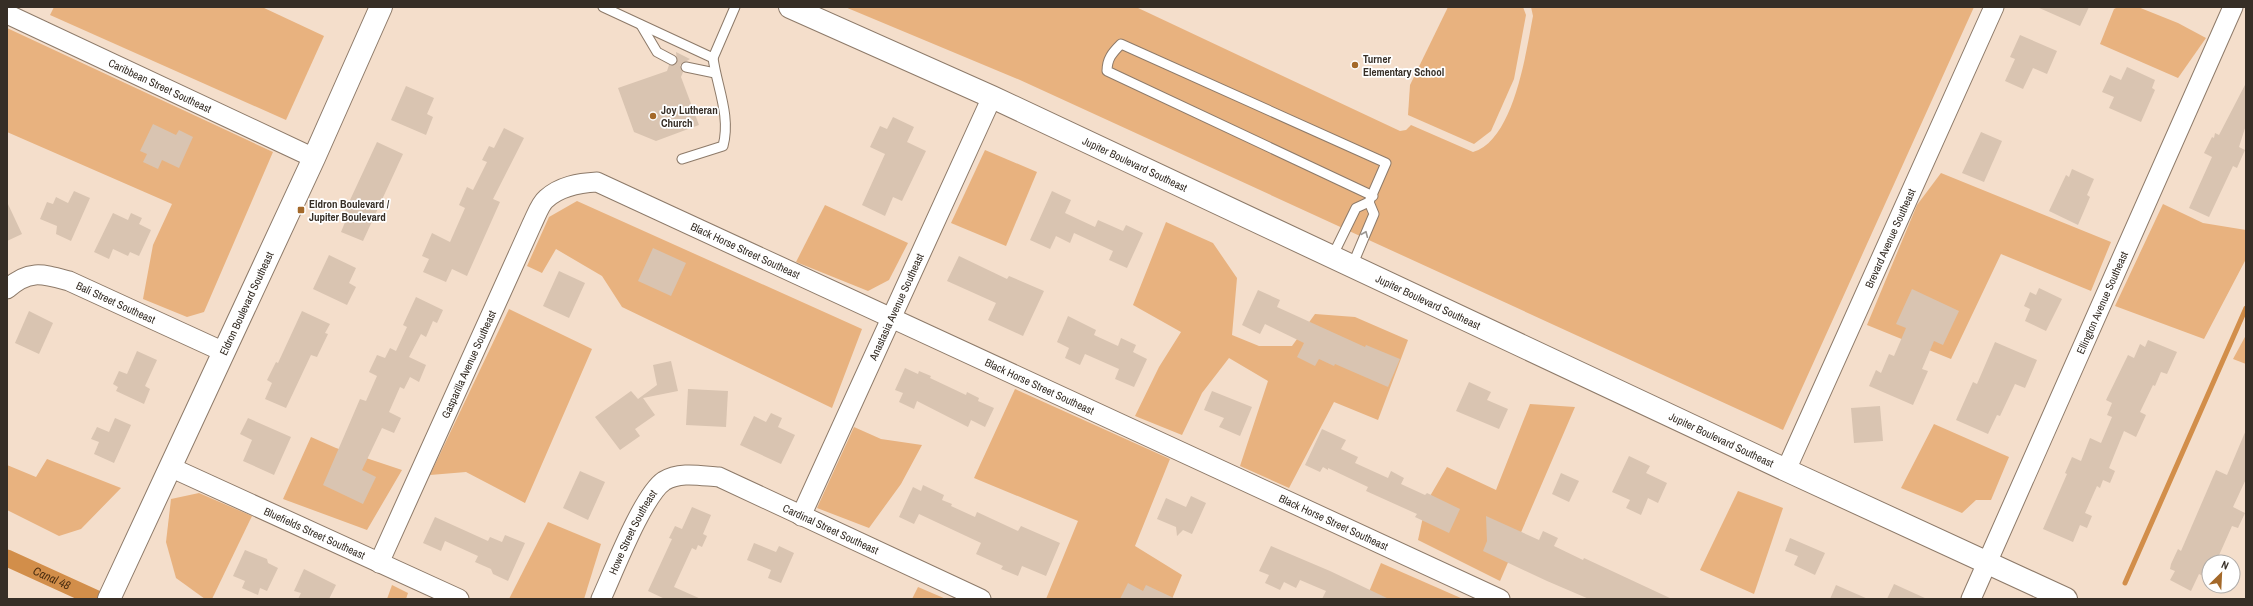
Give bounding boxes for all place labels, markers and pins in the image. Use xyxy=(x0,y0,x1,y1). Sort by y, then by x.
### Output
place label: Turner Elementary School xyxy=(1363,52,1444,79)
marker: Turner Elementary School xyxy=(1350,60,1360,70)
place label: Joy Lutheran Church xyxy=(661,103,718,130)
marker: Joy Lutheran Church xyxy=(648,111,658,121)
place label: Eldron Boulevard / Jupiter Boulevard xyxy=(309,197,390,224)
marker: Eldron Boulevard / Jupiter Boulevard xyxy=(296,205,306,215)

